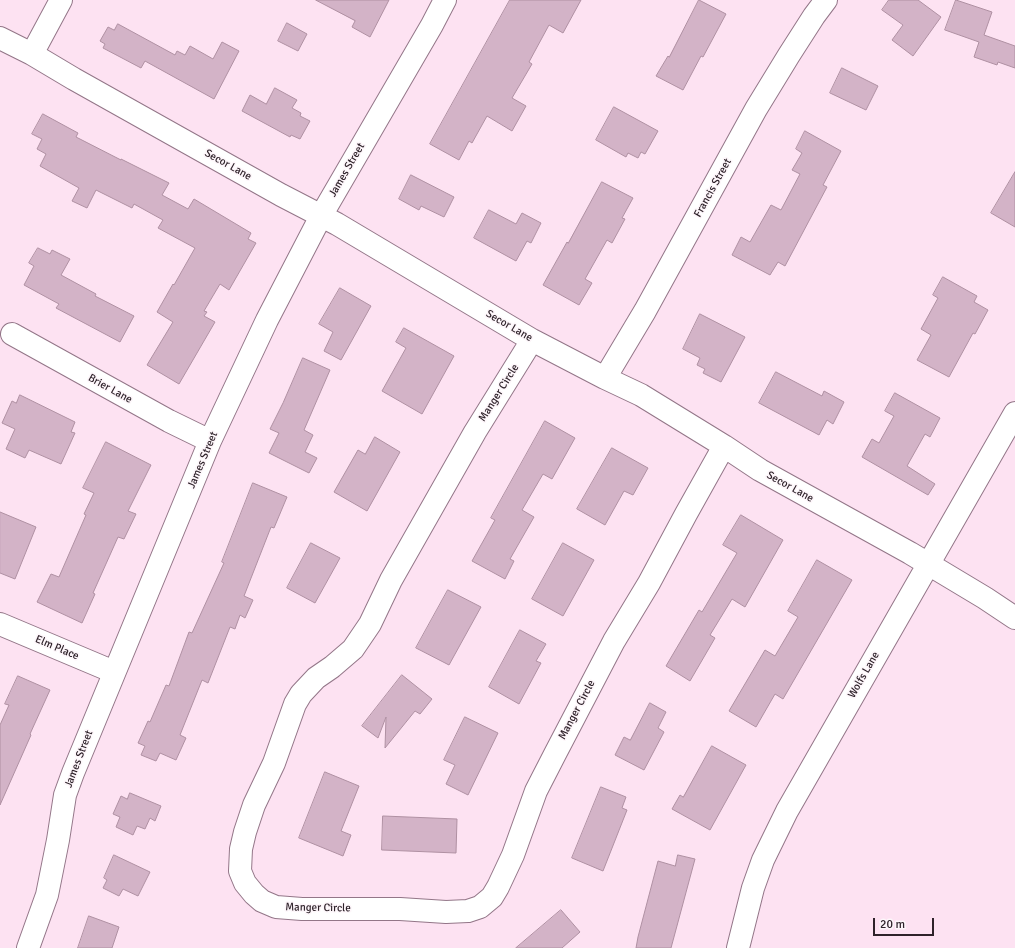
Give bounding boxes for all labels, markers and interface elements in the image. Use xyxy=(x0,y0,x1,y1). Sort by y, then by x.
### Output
street label: James Street xyxy=(326,141,368,199)
street label: Secor Lane xyxy=(202,147,254,183)
street label: Francis Street xyxy=(691,156,735,220)
street label: Secor Lane xyxy=(483,307,535,345)
street label: Manger Circle xyxy=(476,362,522,424)
street label: Brier Lane xyxy=(86,371,134,407)
street label: James Street xyxy=(185,430,221,490)
street label: Secor Lane xyxy=(764,469,816,505)
street label: Elm Place xyxy=(33,633,81,663)
street label: Wolfs Lane xyxy=(845,649,883,701)
street label: Manger Circle xyxy=(556,678,598,742)
street label: James Street xyxy=(62,728,96,790)
street label: Manger Circle xyxy=(285,901,351,915)
scale bar xyxy=(875,910,936,936)
text: 20 m xyxy=(880,917,905,932)

